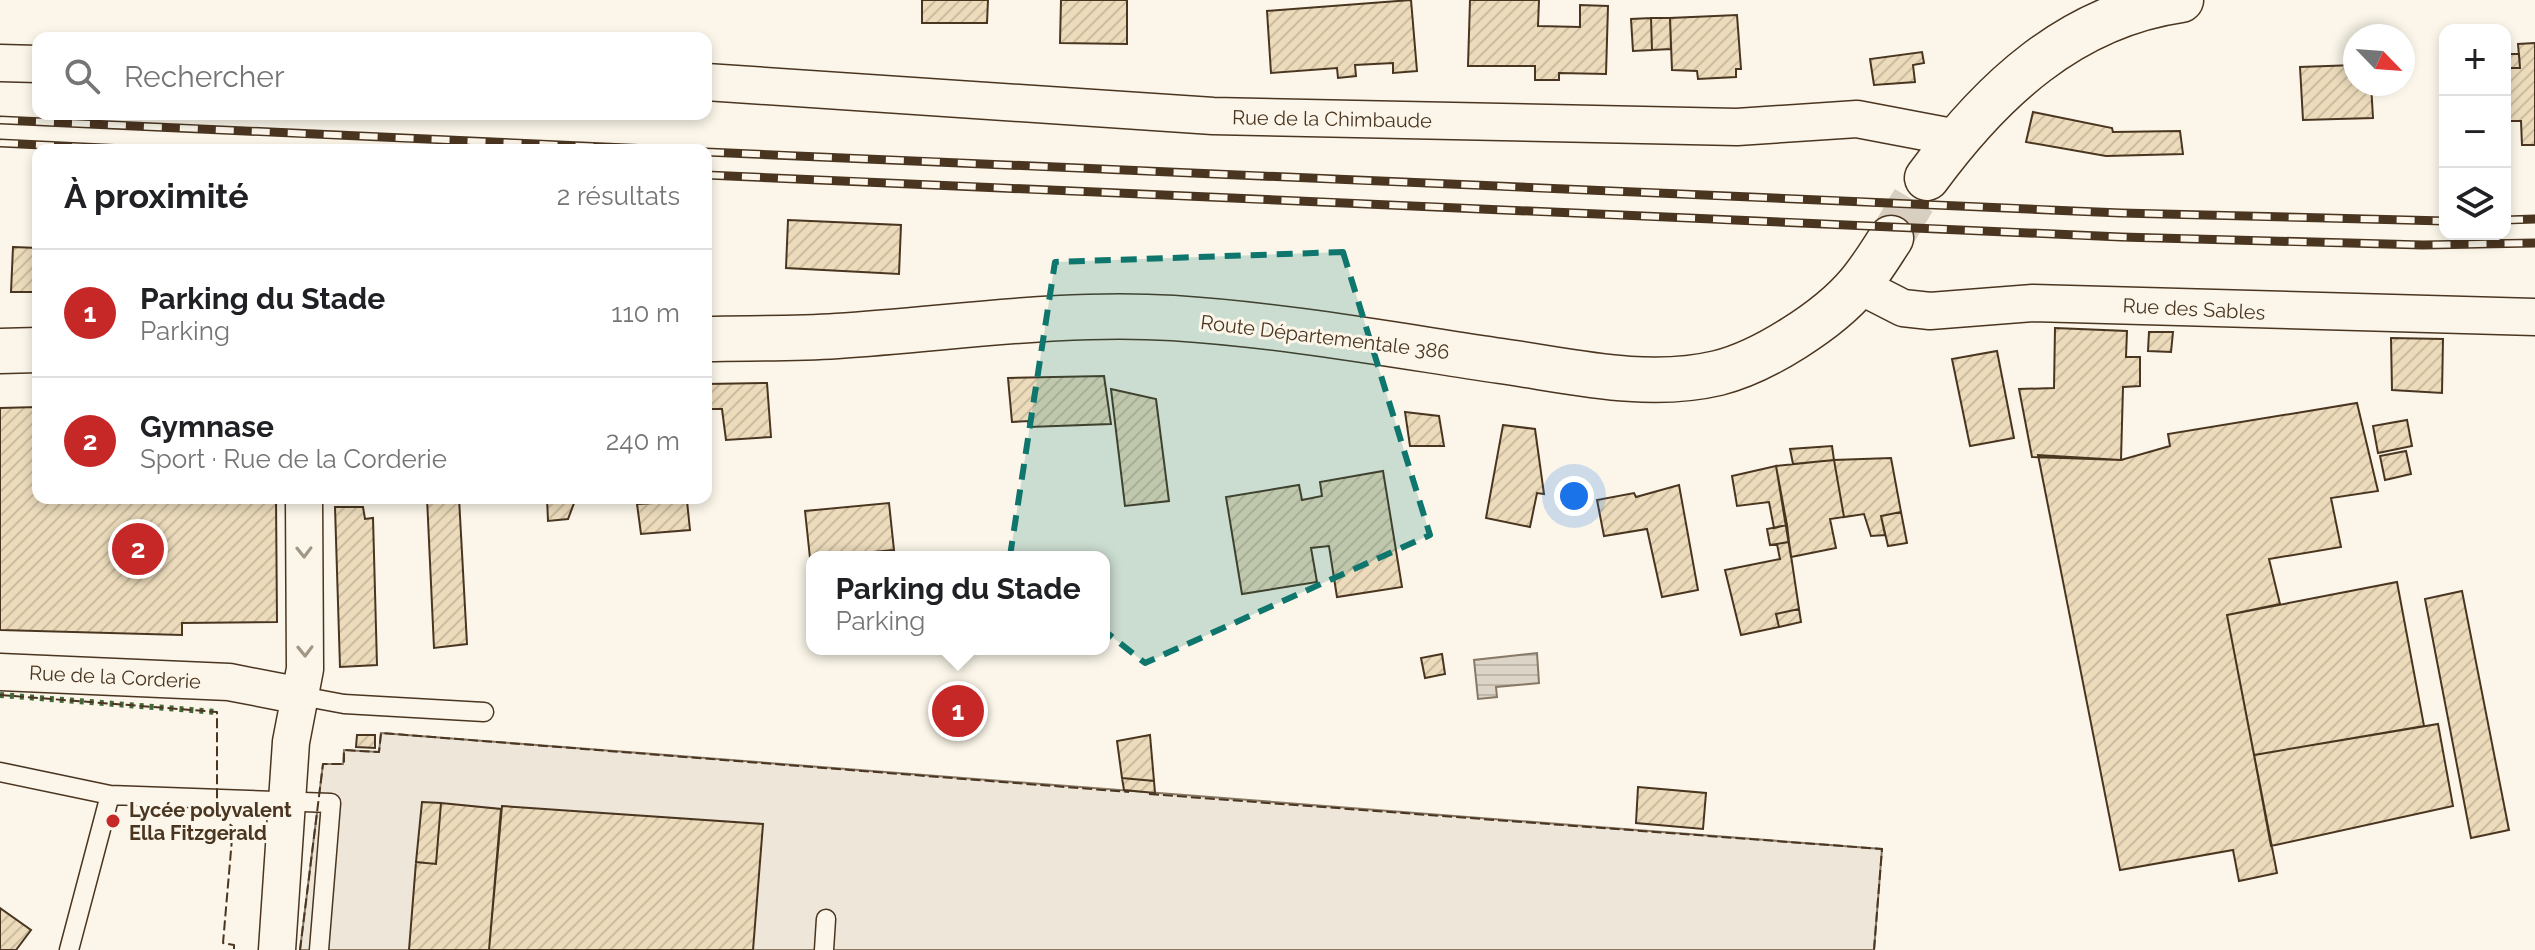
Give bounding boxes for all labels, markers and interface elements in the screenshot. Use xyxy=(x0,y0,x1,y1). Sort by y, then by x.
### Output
north arrow xyxy=(2343,24,2415,96)
map controls xyxy=(2439,24,2511,240)
button: + xyxy=(2439,24,2511,96)
search box xyxy=(32,32,712,120)
icon: search xyxy=(60,54,104,98)
text: Rechercher xyxy=(124,59,284,94)
button: − xyxy=(2439,96,2511,168)
street label: Rue de la Chimbaude xyxy=(1232,105,1432,133)
button: layers xyxy=(2439,168,2511,240)
text: À proximité xyxy=(64,176,249,216)
text: 2 résultats xyxy=(557,181,680,211)
text: Parking du Stade xyxy=(140,281,385,316)
street label: Rue des Sables xyxy=(2122,293,2266,325)
text: 1 xyxy=(84,298,96,328)
text: 110 m xyxy=(611,298,680,328)
street label: Route Départementale 386 xyxy=(1199,310,1451,364)
text: Parking xyxy=(140,316,230,346)
text: Gymnase xyxy=(140,409,274,444)
text: 2 xyxy=(83,426,97,456)
text: 240 m xyxy=(606,426,680,456)
text: Sport · Rue de la Corderie xyxy=(140,444,447,474)
your location xyxy=(1554,476,1594,516)
pin: 2 xyxy=(112,519,164,579)
one-way arrow xyxy=(295,546,313,559)
popup xyxy=(806,551,1110,655)
text: Parking du Stade xyxy=(835,571,1081,606)
text: Parking xyxy=(835,606,925,636)
one-way arrow xyxy=(296,645,314,658)
street label: Rue de la Corderie xyxy=(28,661,202,693)
pin: 1 xyxy=(932,681,984,741)
place label: Lycée polyvalent Ella Fitzgerald xyxy=(129,798,292,845)
marker: Lycée polyvalent Ella Fitzgerald xyxy=(104,812,122,830)

